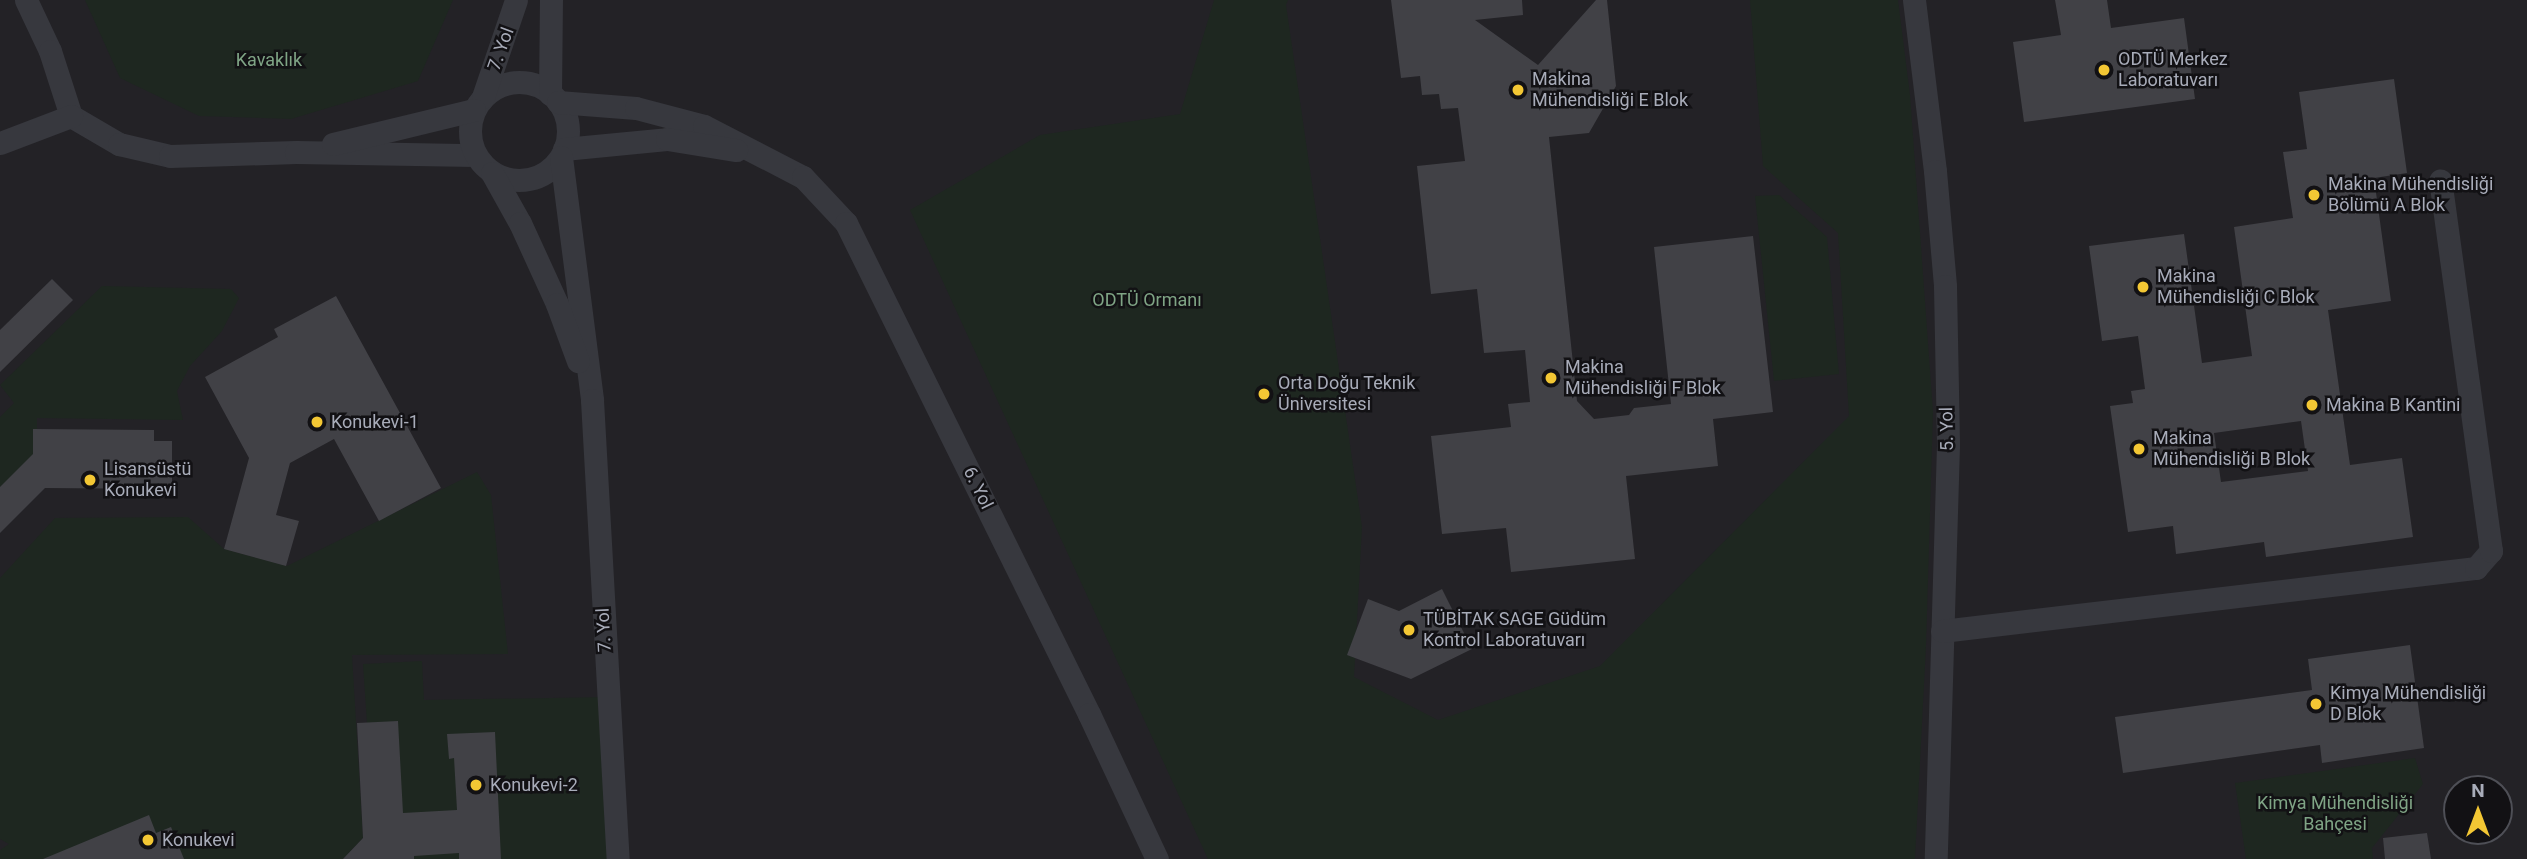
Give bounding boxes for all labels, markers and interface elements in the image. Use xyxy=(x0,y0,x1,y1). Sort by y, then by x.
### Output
street label: 7. Yol xyxy=(483,25,519,73)
park label: Kavaklık xyxy=(236,49,302,71)
place label: ODTÜ Merkez Laboratuvarı xyxy=(2118,49,2228,92)
marker: ODTÜ Merkez Laboratuvarı xyxy=(2096,62,2112,78)
place label: Makina Mühendisliği E Blok xyxy=(1532,69,1688,112)
marker: Makina Mühendisliği E Blok xyxy=(1510,82,1526,98)
place label: Makina Mühendisliği Bölümü A Blok xyxy=(2328,174,2493,216)
marker: Makina Mühendisliği Bölümü A Blok xyxy=(2306,187,2322,203)
place label: Makina Mühendisliği C Blok xyxy=(2157,266,2315,308)
marker: Makina Mühendisliği C Blok xyxy=(2135,279,2151,295)
park label: ODTÜ Ormanı xyxy=(1092,289,1202,311)
place label: Makina Mühendisliği F Blok xyxy=(1565,357,1721,400)
marker: Makina Mühendisliği F Blok xyxy=(1543,370,1559,386)
place label: Orta Doğu Teknik Üniversitesi xyxy=(1278,373,1416,416)
marker: Orta Doğu Teknik Üniversitesi xyxy=(1256,386,1272,402)
place label: Makina B Kantini xyxy=(2326,394,2460,416)
marker: Makina B Kantini xyxy=(2304,397,2320,413)
street label: 5. Yol xyxy=(1936,407,1958,451)
place label: Konukevi-1 xyxy=(331,411,419,433)
marker: Konukevi-1 xyxy=(309,414,325,430)
place label: Makina Mühendisliği B Blok xyxy=(2153,428,2310,471)
marker: Makina Mühendisliği B Blok xyxy=(2131,441,2147,457)
place label: Lisansüstü Konukevi xyxy=(104,459,191,502)
street label: 6. Yol xyxy=(959,463,997,513)
marker: Lisansüstü Konukevi xyxy=(82,472,98,488)
street label: 7. Yol xyxy=(592,607,616,653)
place label: TÜBİTAK SAGE Güdüm Kontrol Laboratuvarı xyxy=(1423,609,1606,652)
marker: TÜBİTAK SAGE Güdüm Kontrol Laboratuvarı xyxy=(1401,622,1417,638)
place label: Kimya Mühendisliği D Blok xyxy=(2330,683,2486,726)
marker: Kimya Mühendisliği D Blok xyxy=(2308,696,2324,712)
place label: Konukevi-2 xyxy=(490,774,578,796)
north arrow xyxy=(2443,775,2513,845)
marker: Konukevi-2 xyxy=(468,777,484,793)
text: N xyxy=(2471,779,2485,802)
park label: Kimya Mühendisliği Bahçesi xyxy=(2257,793,2413,836)
place label: Konukevi xyxy=(162,829,235,851)
marker: Konukevi xyxy=(140,832,156,848)

